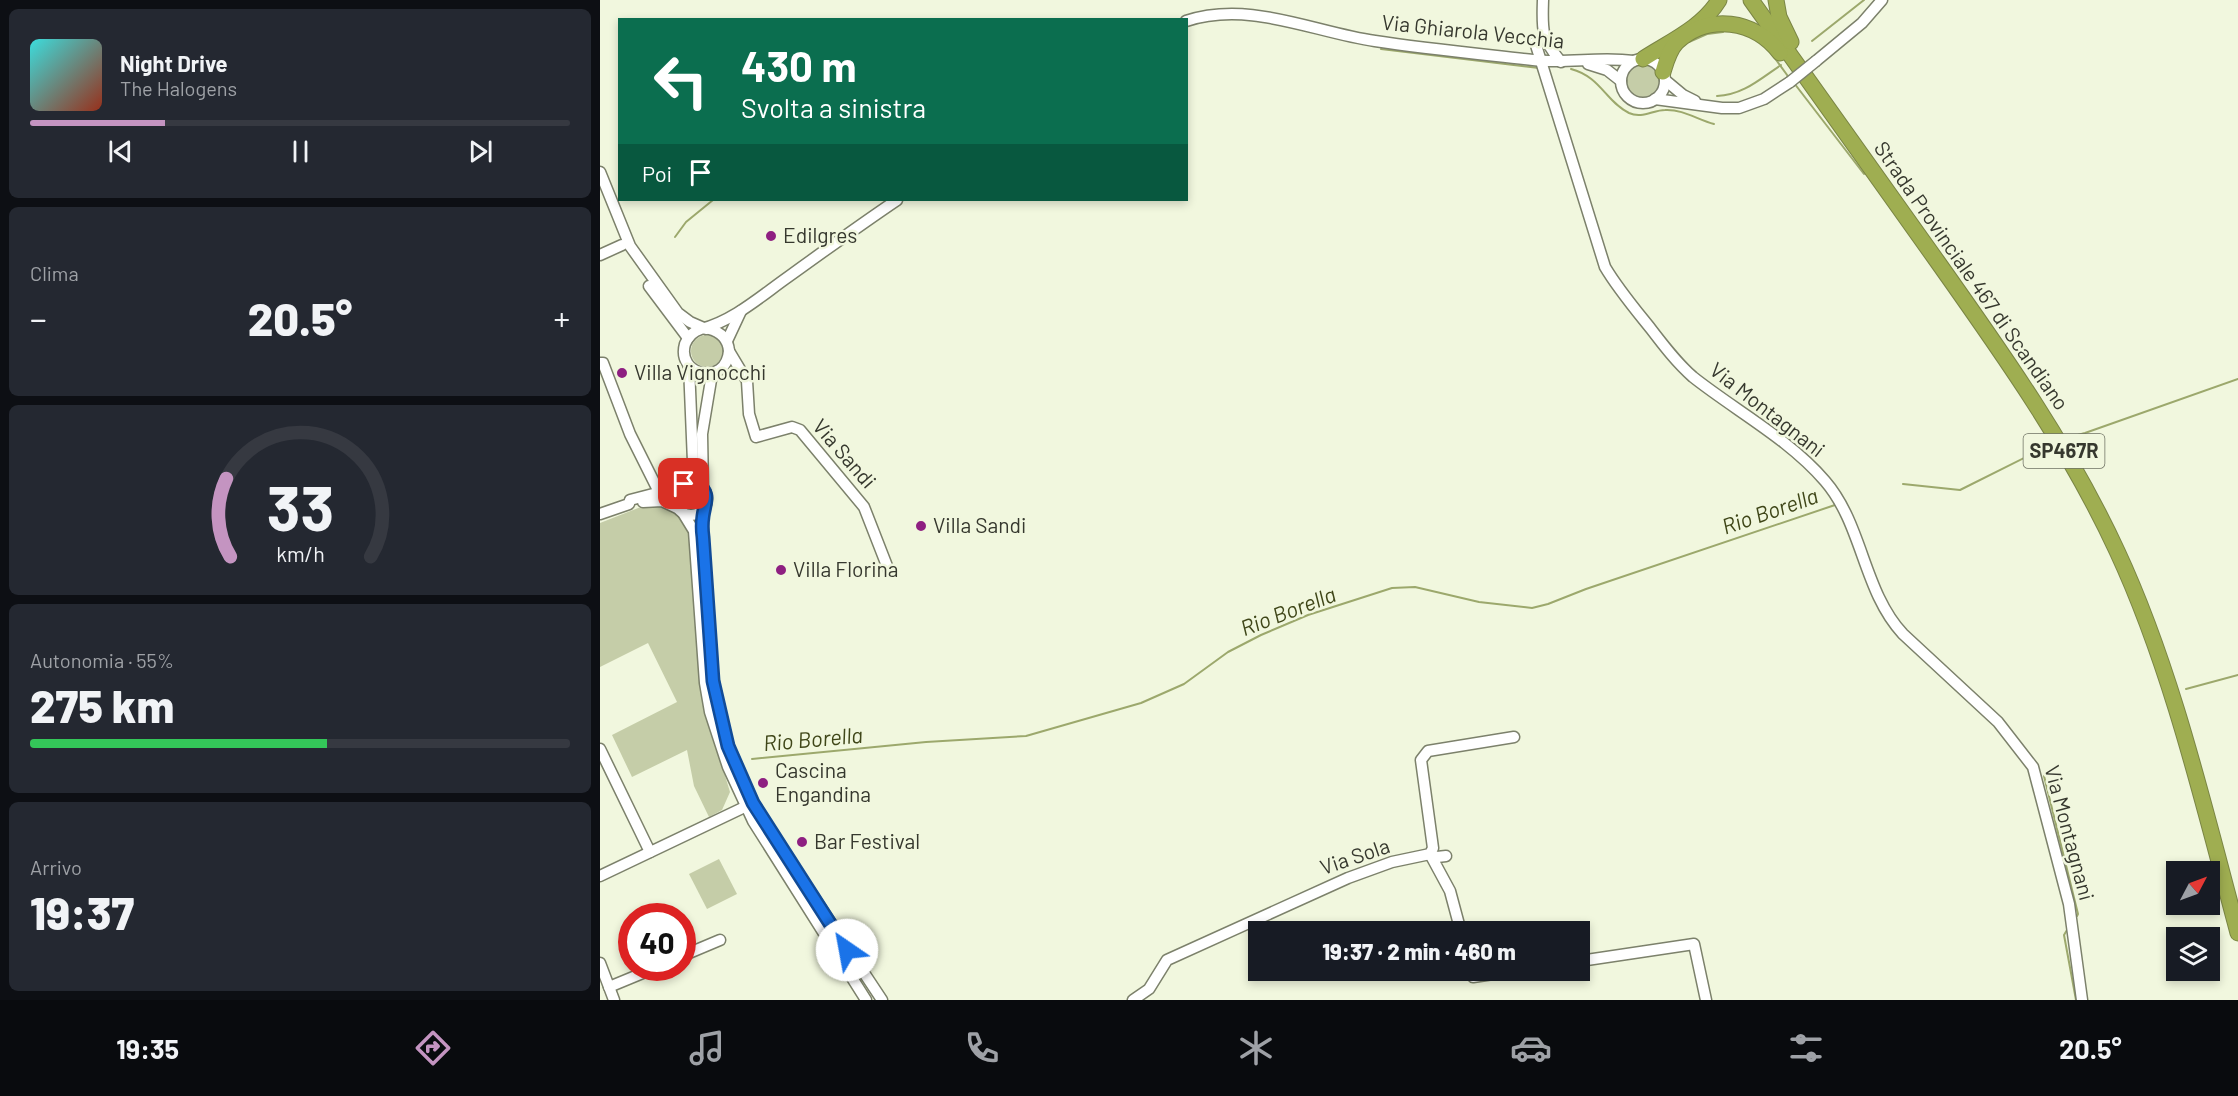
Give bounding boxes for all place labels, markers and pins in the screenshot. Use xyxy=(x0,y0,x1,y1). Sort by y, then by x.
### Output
place label: Edilgres xyxy=(783,222,857,247)
marker: Edilgres xyxy=(764,229,778,243)
place label: Villa Vignocchi xyxy=(634,359,766,384)
marker: Villa Vignocchi xyxy=(615,366,629,380)
pin xyxy=(658,458,709,509)
place label: Villa Sandi xyxy=(933,512,1026,537)
marker: Villa Sandi xyxy=(914,519,928,533)
place label: Villa Florina xyxy=(793,556,899,581)
marker: Villa Florina xyxy=(774,563,788,577)
place label: Cascina Engandina xyxy=(775,757,871,806)
marker: Cascina Engandina xyxy=(756,776,770,790)
place label: Bar Festival xyxy=(814,828,920,853)
marker: Bar Festival xyxy=(795,835,809,849)

